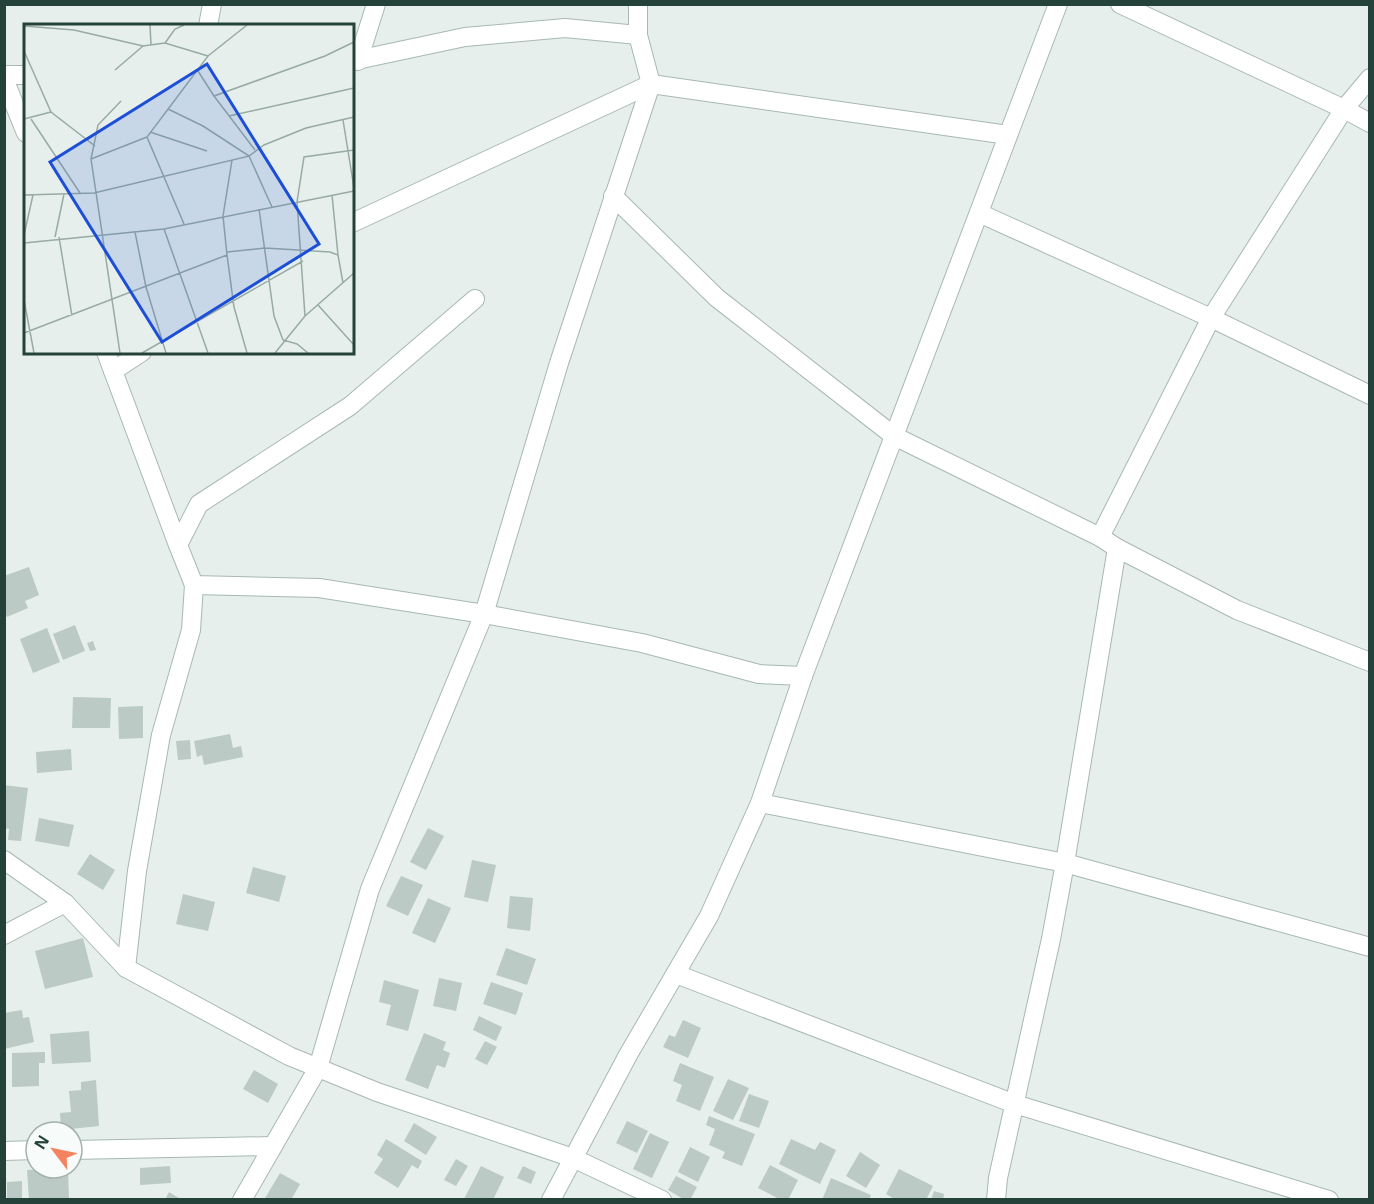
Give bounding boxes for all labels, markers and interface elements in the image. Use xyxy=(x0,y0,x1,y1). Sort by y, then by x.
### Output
inset map xyxy=(24,24,354,354)
north arrow xyxy=(24,1120,84,1180)
text: N xyxy=(29,1131,54,1153)

